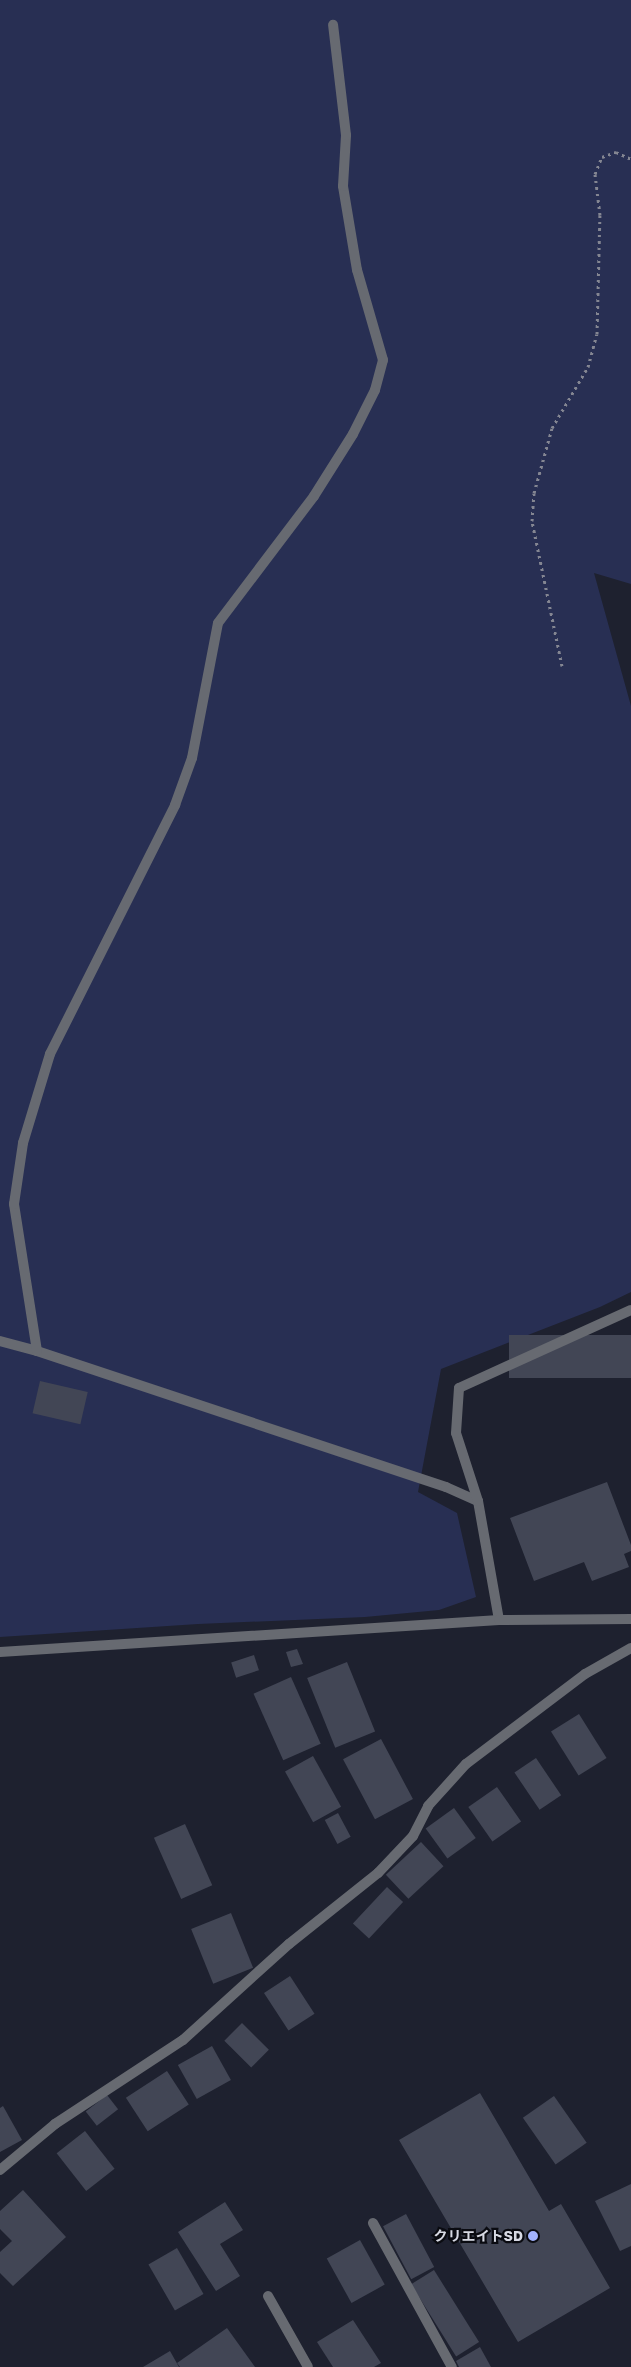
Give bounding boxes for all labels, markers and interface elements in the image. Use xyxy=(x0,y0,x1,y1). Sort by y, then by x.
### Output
place label: クリエイトSD xyxy=(434,2228,523,2244)
marker: クリエイトSD xyxy=(527,2230,539,2242)

